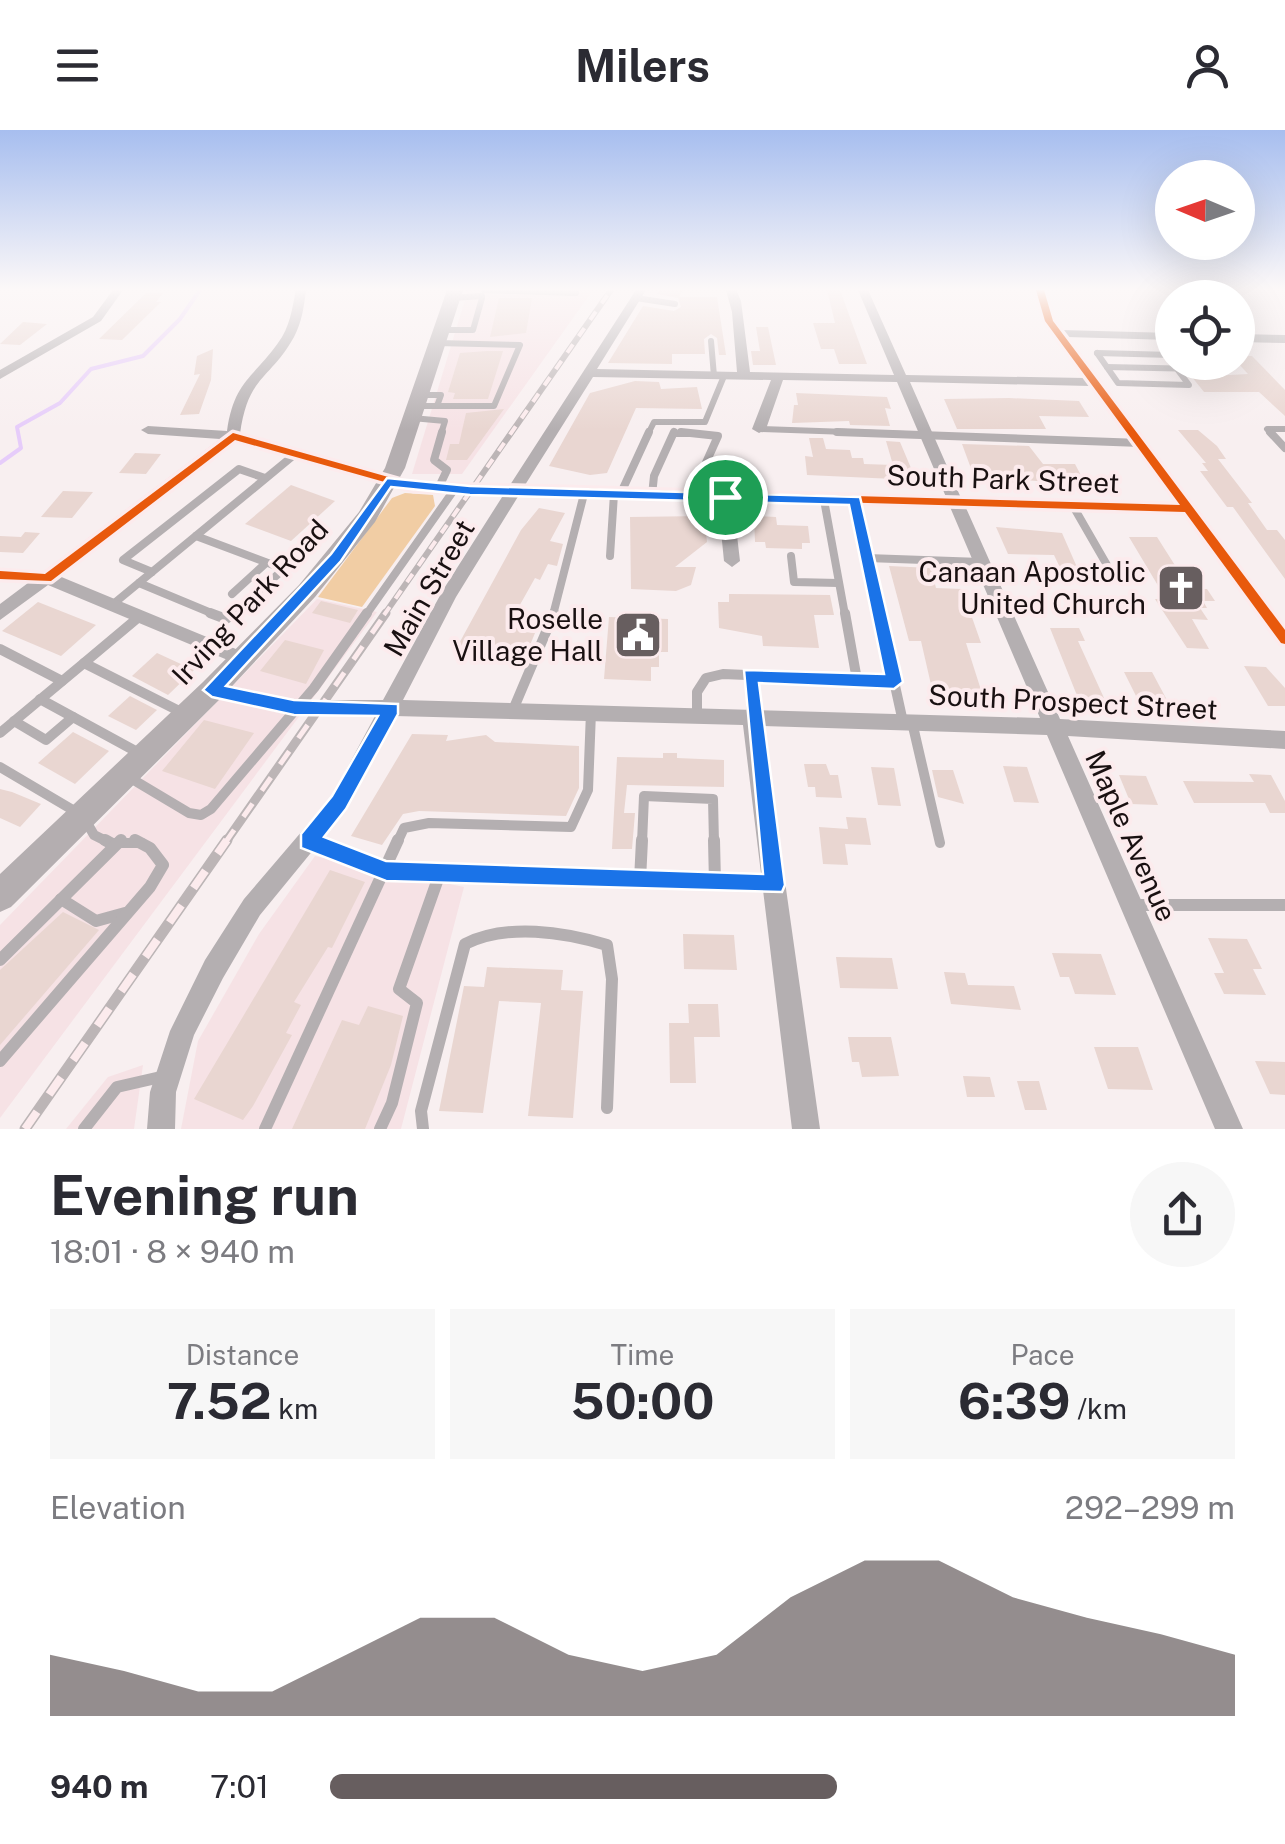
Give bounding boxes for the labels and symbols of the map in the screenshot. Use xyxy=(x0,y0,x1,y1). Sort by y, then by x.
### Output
north arrow xyxy=(1155,160,1255,260)
pin xyxy=(683,455,768,540)
street label: South Park Street xyxy=(886,458,1120,499)
street label: Irving Park Road xyxy=(165,512,335,691)
street label: Main Street xyxy=(376,514,481,662)
place label: Canaan Apostolic United Church xyxy=(918,555,1146,620)
church icon: Canaan Apostolic United Church xyxy=(1155,562,1207,614)
place label: Roselle Village Hall xyxy=(452,602,603,667)
public building icon: Roselle Village Hall xyxy=(612,609,664,661)
street label: South Prospect Street xyxy=(928,677,1219,726)
street label: Maple Avenue xyxy=(1079,745,1184,926)

